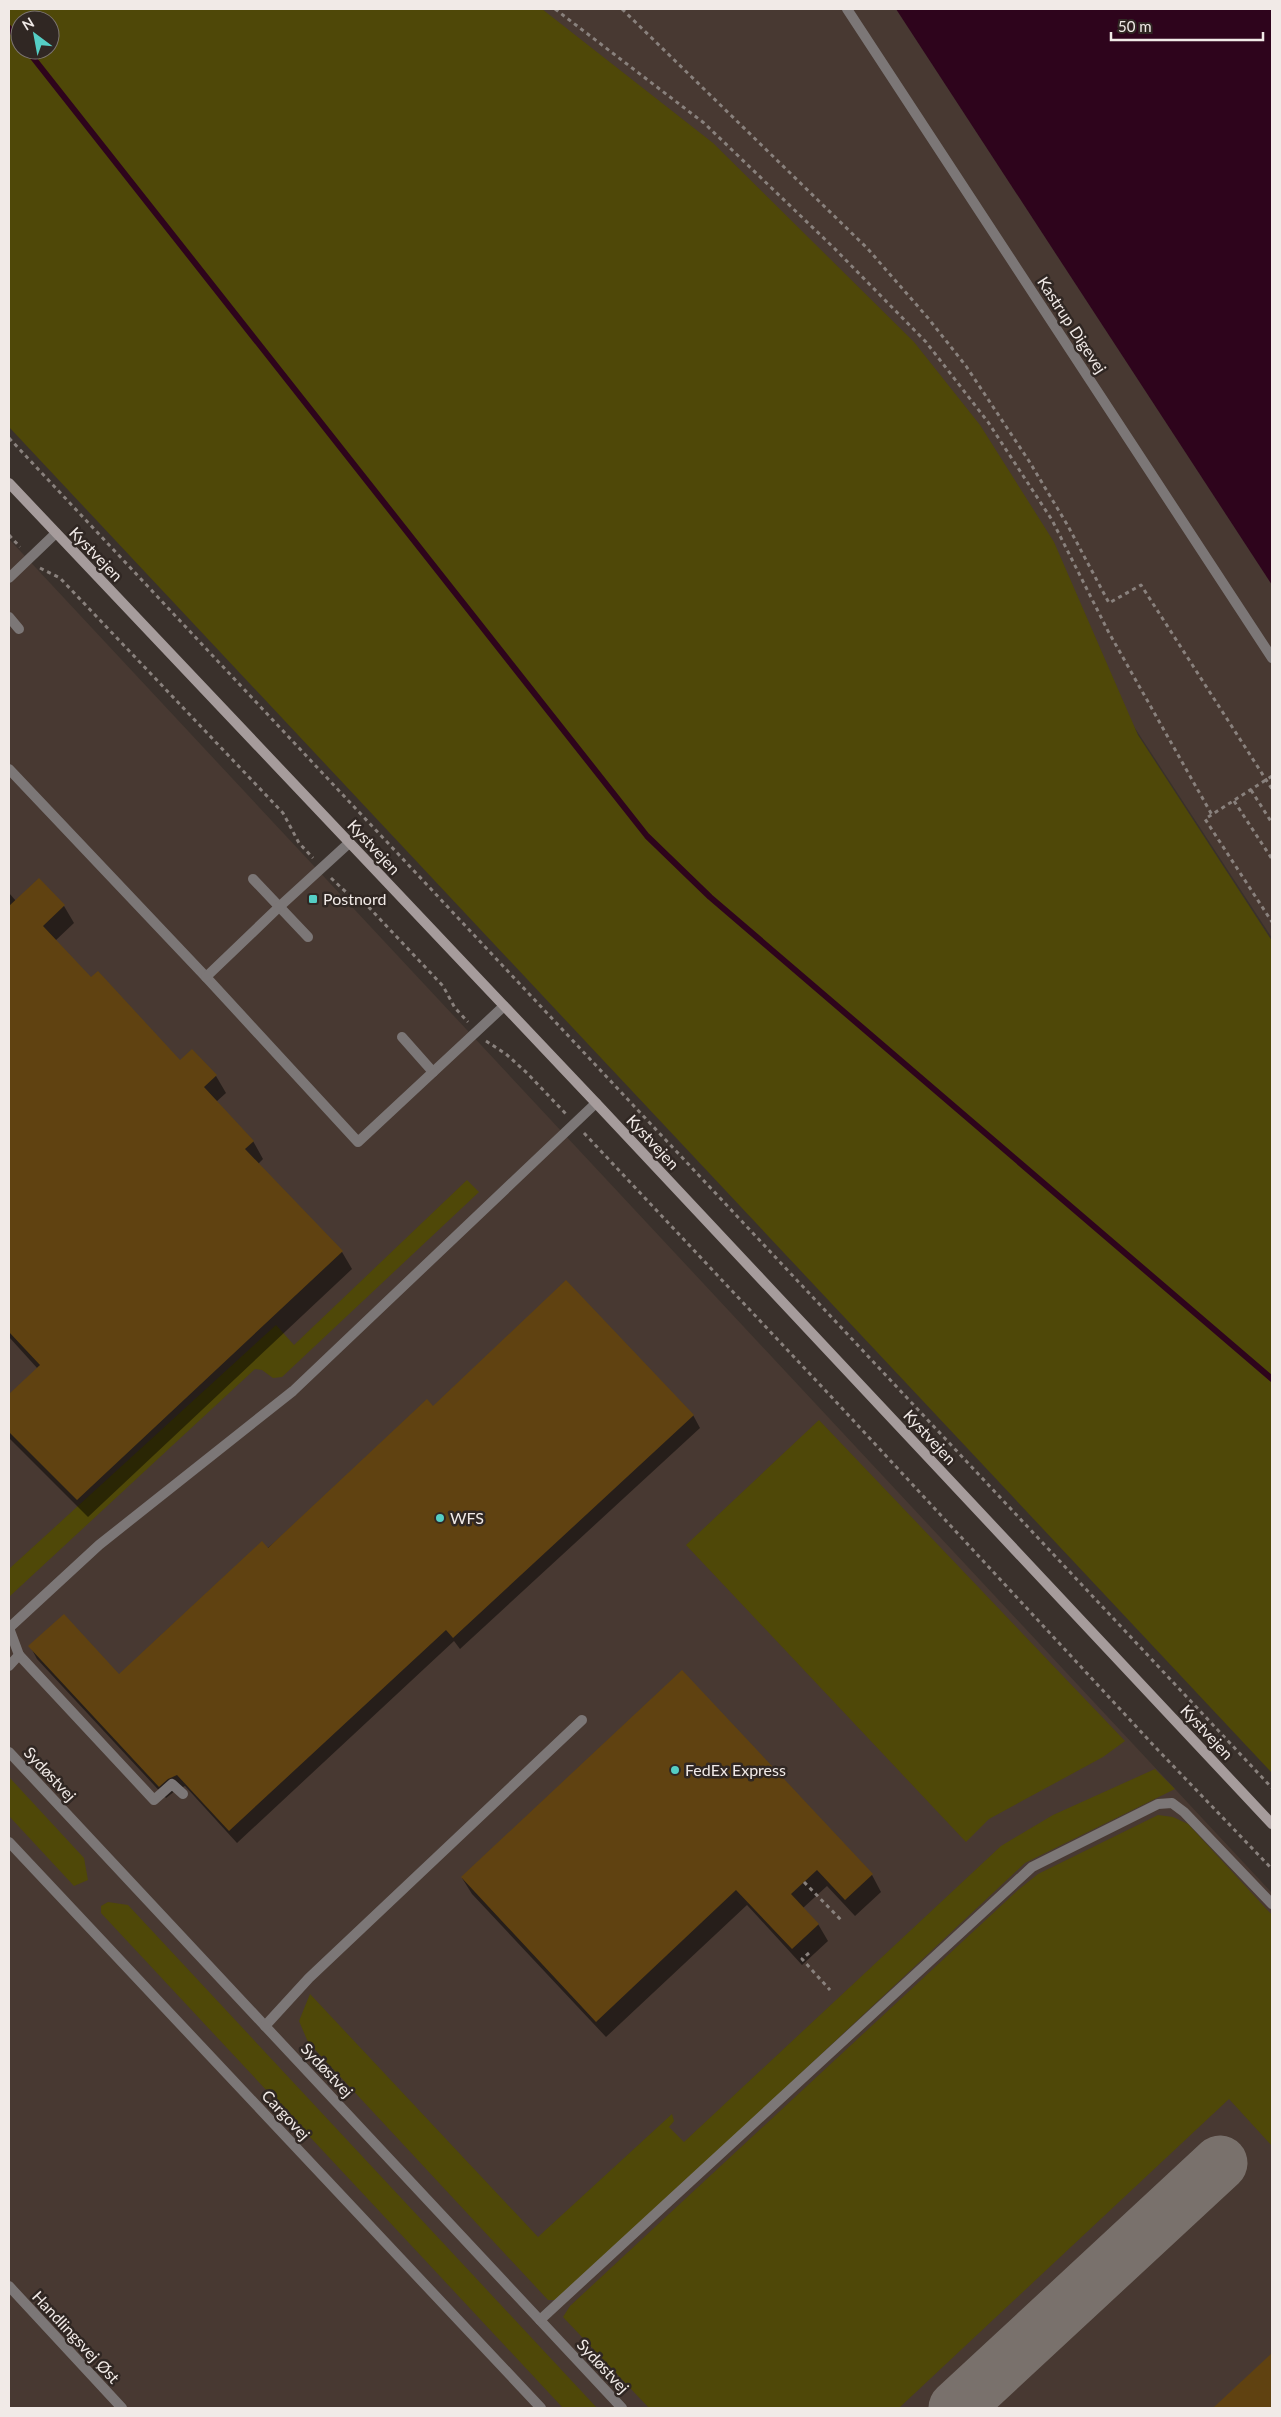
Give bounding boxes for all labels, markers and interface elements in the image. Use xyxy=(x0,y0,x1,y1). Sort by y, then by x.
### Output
north arrow xyxy=(10,10,60,60)
scale bar xyxy=(1111,10,1264,42)
text: N xyxy=(19,13,37,34)
text: 50 m xyxy=(1118,17,1152,35)
street label: Kastrup Digevej xyxy=(1034,273,1111,377)
street label: Kystvejen xyxy=(66,523,127,585)
street label: Kystvejen xyxy=(344,815,405,878)
place label: Postnord xyxy=(323,889,386,908)
marker: Postnord xyxy=(307,893,319,905)
street label: Kystvejen xyxy=(623,1110,684,1173)
street label: Kystvejen xyxy=(900,1405,961,1468)
place label: WFS xyxy=(450,1508,484,1527)
marker: WFS xyxy=(434,1512,446,1524)
street label: Kystvejen xyxy=(1177,1700,1238,1763)
street label: Sydøstvej xyxy=(20,1743,80,1805)
place label: FedEx Express xyxy=(685,1760,786,1779)
marker: FedEx Express xyxy=(669,1764,681,1776)
street label: Sydøstvej xyxy=(297,2039,357,2101)
street label: Cargovej xyxy=(258,2086,314,2144)
street label: Handlingsvej Øst xyxy=(29,2287,124,2387)
street label: Sydøstvej xyxy=(573,2335,633,2397)

